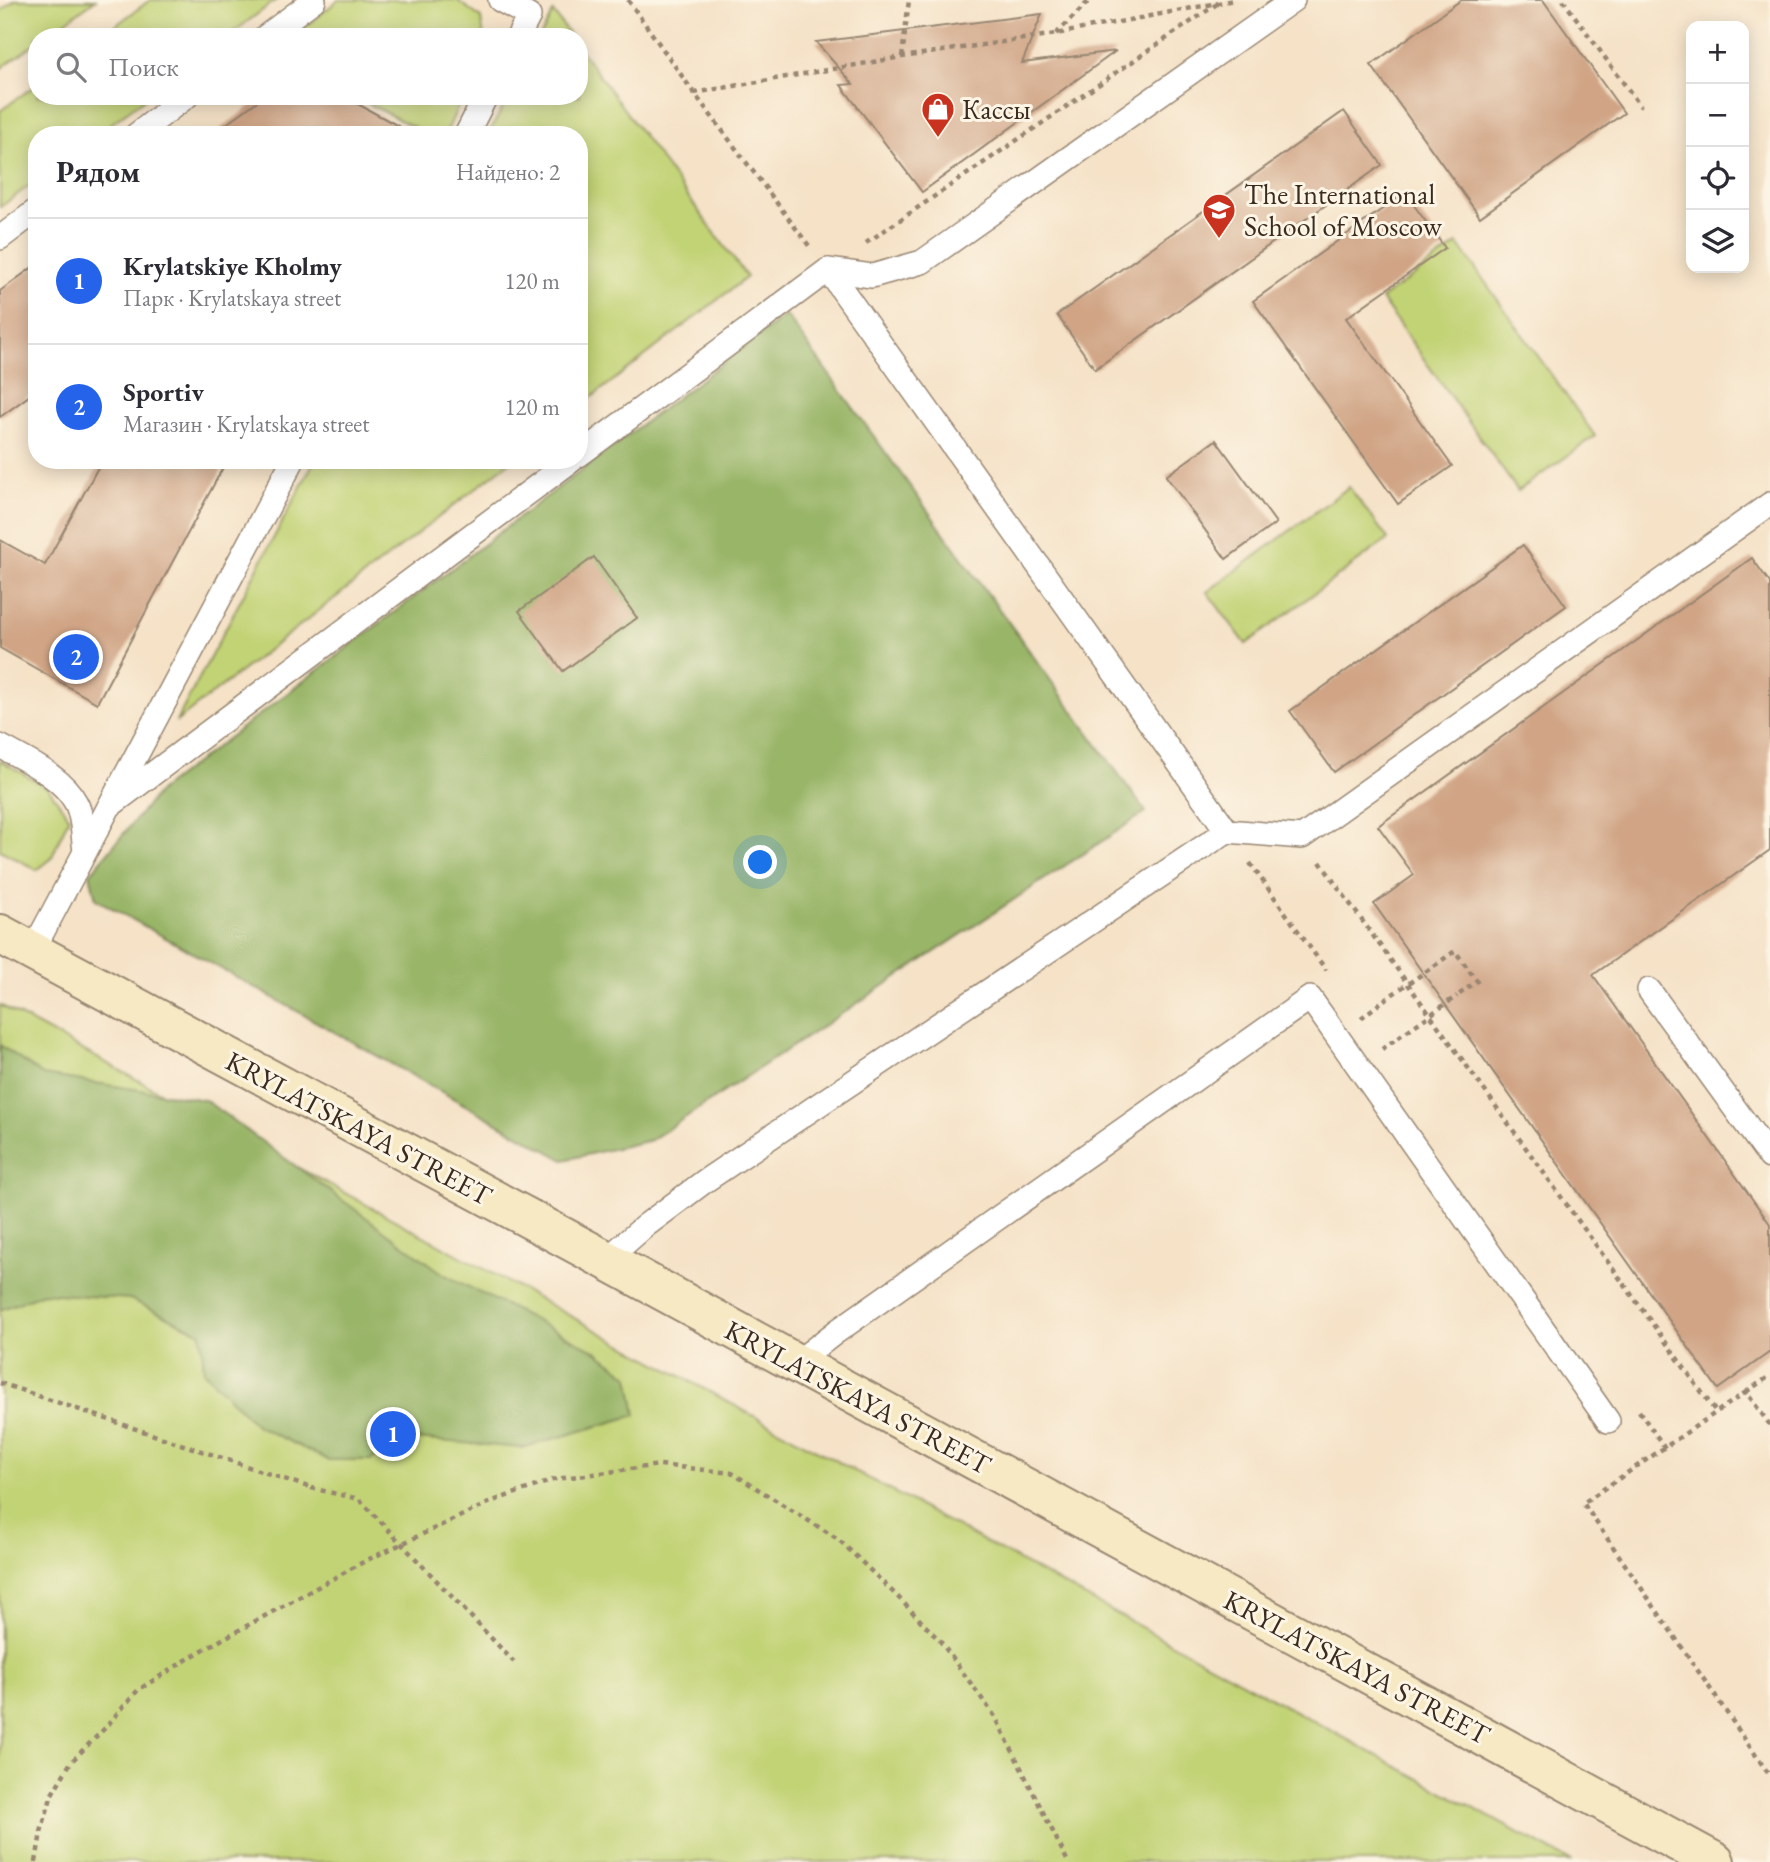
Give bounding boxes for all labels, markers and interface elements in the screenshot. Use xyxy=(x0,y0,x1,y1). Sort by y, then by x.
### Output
map controls xyxy=(1686,21,1749,273)
button: + xyxy=(1686,21,1749,84)
search box xyxy=(28,28,588,105)
icon: search xyxy=(52,48,90,86)
text: Поиск xyxy=(108,50,179,84)
button: − xyxy=(1686,84,1749,147)
shop icon: Кассы xyxy=(919,90,957,139)
place label: Кассы xyxy=(962,91,1031,127)
button: locate xyxy=(1686,147,1749,210)
text: Рядом xyxy=(56,152,140,191)
text: Найдено: 2 xyxy=(456,157,560,187)
place label: The International School of Moscow xyxy=(1244,176,1443,244)
school or university icon: The International School of Moscow xyxy=(1200,191,1238,240)
button: layers xyxy=(1686,210,1749,273)
text: Krylatskiye Kholmy xyxy=(123,249,342,283)
text: 1 xyxy=(73,266,85,296)
text: 120 m xyxy=(504,266,560,296)
text: Парк · Krylatskaya street xyxy=(123,283,341,313)
text: Sportiv xyxy=(123,375,204,409)
text: 2 xyxy=(73,392,85,422)
text: 120 m xyxy=(504,392,560,422)
text: Магазин · Krylatskaya street xyxy=(123,409,370,439)
pin: 2 xyxy=(53,631,99,683)
your location xyxy=(743,845,777,879)
street label: KRYLATSKAYA STREET xyxy=(220,1043,498,1213)
street label: KRYLATSKAYA STREET xyxy=(719,1312,997,1482)
pin: 1 xyxy=(370,1408,416,1460)
street label: KRYLATSKAYA STREET xyxy=(1218,1582,1496,1752)

